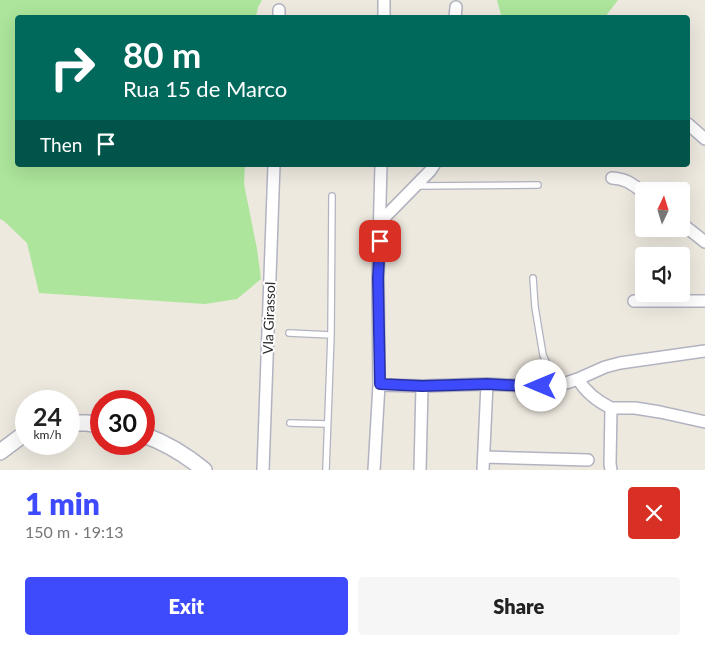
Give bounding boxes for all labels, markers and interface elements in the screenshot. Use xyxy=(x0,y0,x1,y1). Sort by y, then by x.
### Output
text: 80 m xyxy=(123,33,201,75)
icon: right xyxy=(40,35,105,100)
text: Rua 15 de Marco xyxy=(123,75,287,102)
icon: arrive xyxy=(92,130,120,158)
text: Then xyxy=(40,133,82,156)
north arrow xyxy=(635,182,690,238)
map controls xyxy=(635,182,690,302)
pin xyxy=(359,220,401,262)
icon: arrive xyxy=(366,227,394,255)
button: sound xyxy=(635,247,690,302)
street label: VIa Girassol xyxy=(259,281,278,355)
position arrow xyxy=(514,359,566,411)
speed limit sign: 30 xyxy=(90,390,155,455)
text: 24 xyxy=(33,401,62,431)
text: km/h xyxy=(33,427,62,442)
text: 1 min xyxy=(25,485,100,521)
button: close xyxy=(628,487,680,539)
text: 150 m · 19:13 xyxy=(25,522,124,541)
button: Exit xyxy=(25,577,348,635)
button: Share xyxy=(358,577,680,635)

